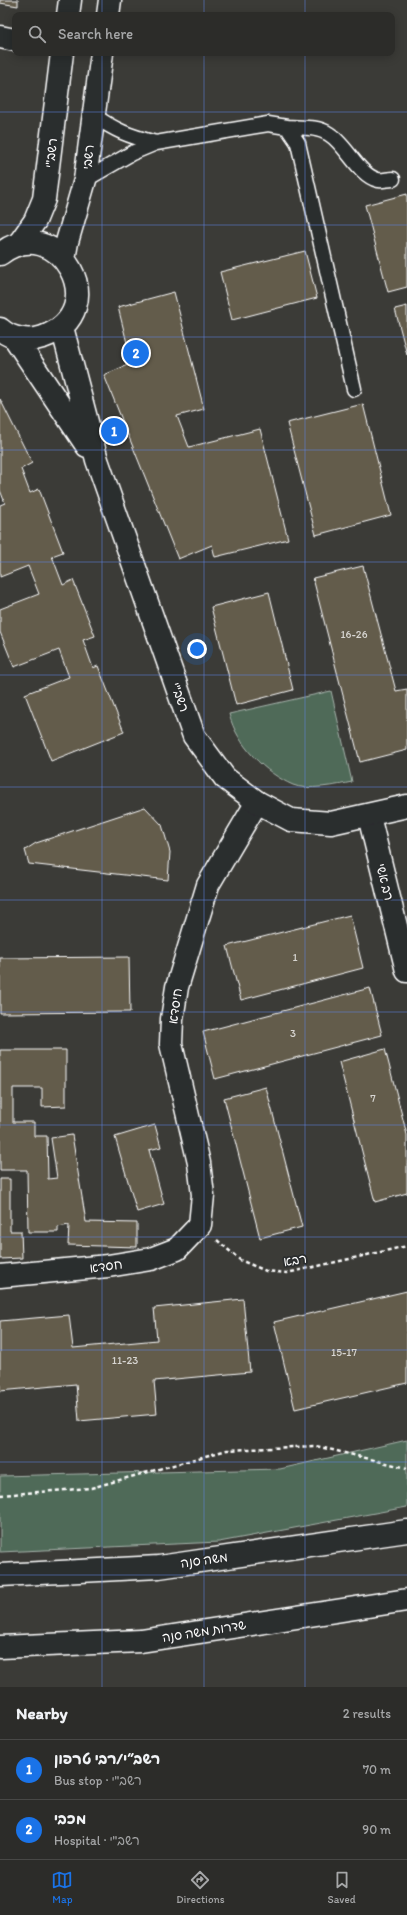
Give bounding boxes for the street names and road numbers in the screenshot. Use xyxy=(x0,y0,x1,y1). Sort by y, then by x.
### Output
street label: רשב"י xyxy=(42,137,60,169)
street label: רשבי xyxy=(79,144,97,170)
street label: רשב"י xyxy=(168,680,192,714)
street label: רב אשי xyxy=(373,862,397,902)
street label: חיסדא xyxy=(165,987,185,1025)
street label: רבא xyxy=(282,1251,308,1269)
street label: חסדא xyxy=(89,1256,123,1276)
street label: משה סנה xyxy=(179,1549,229,1571)
street label: שדרות משה סנה xyxy=(161,1617,247,1645)

